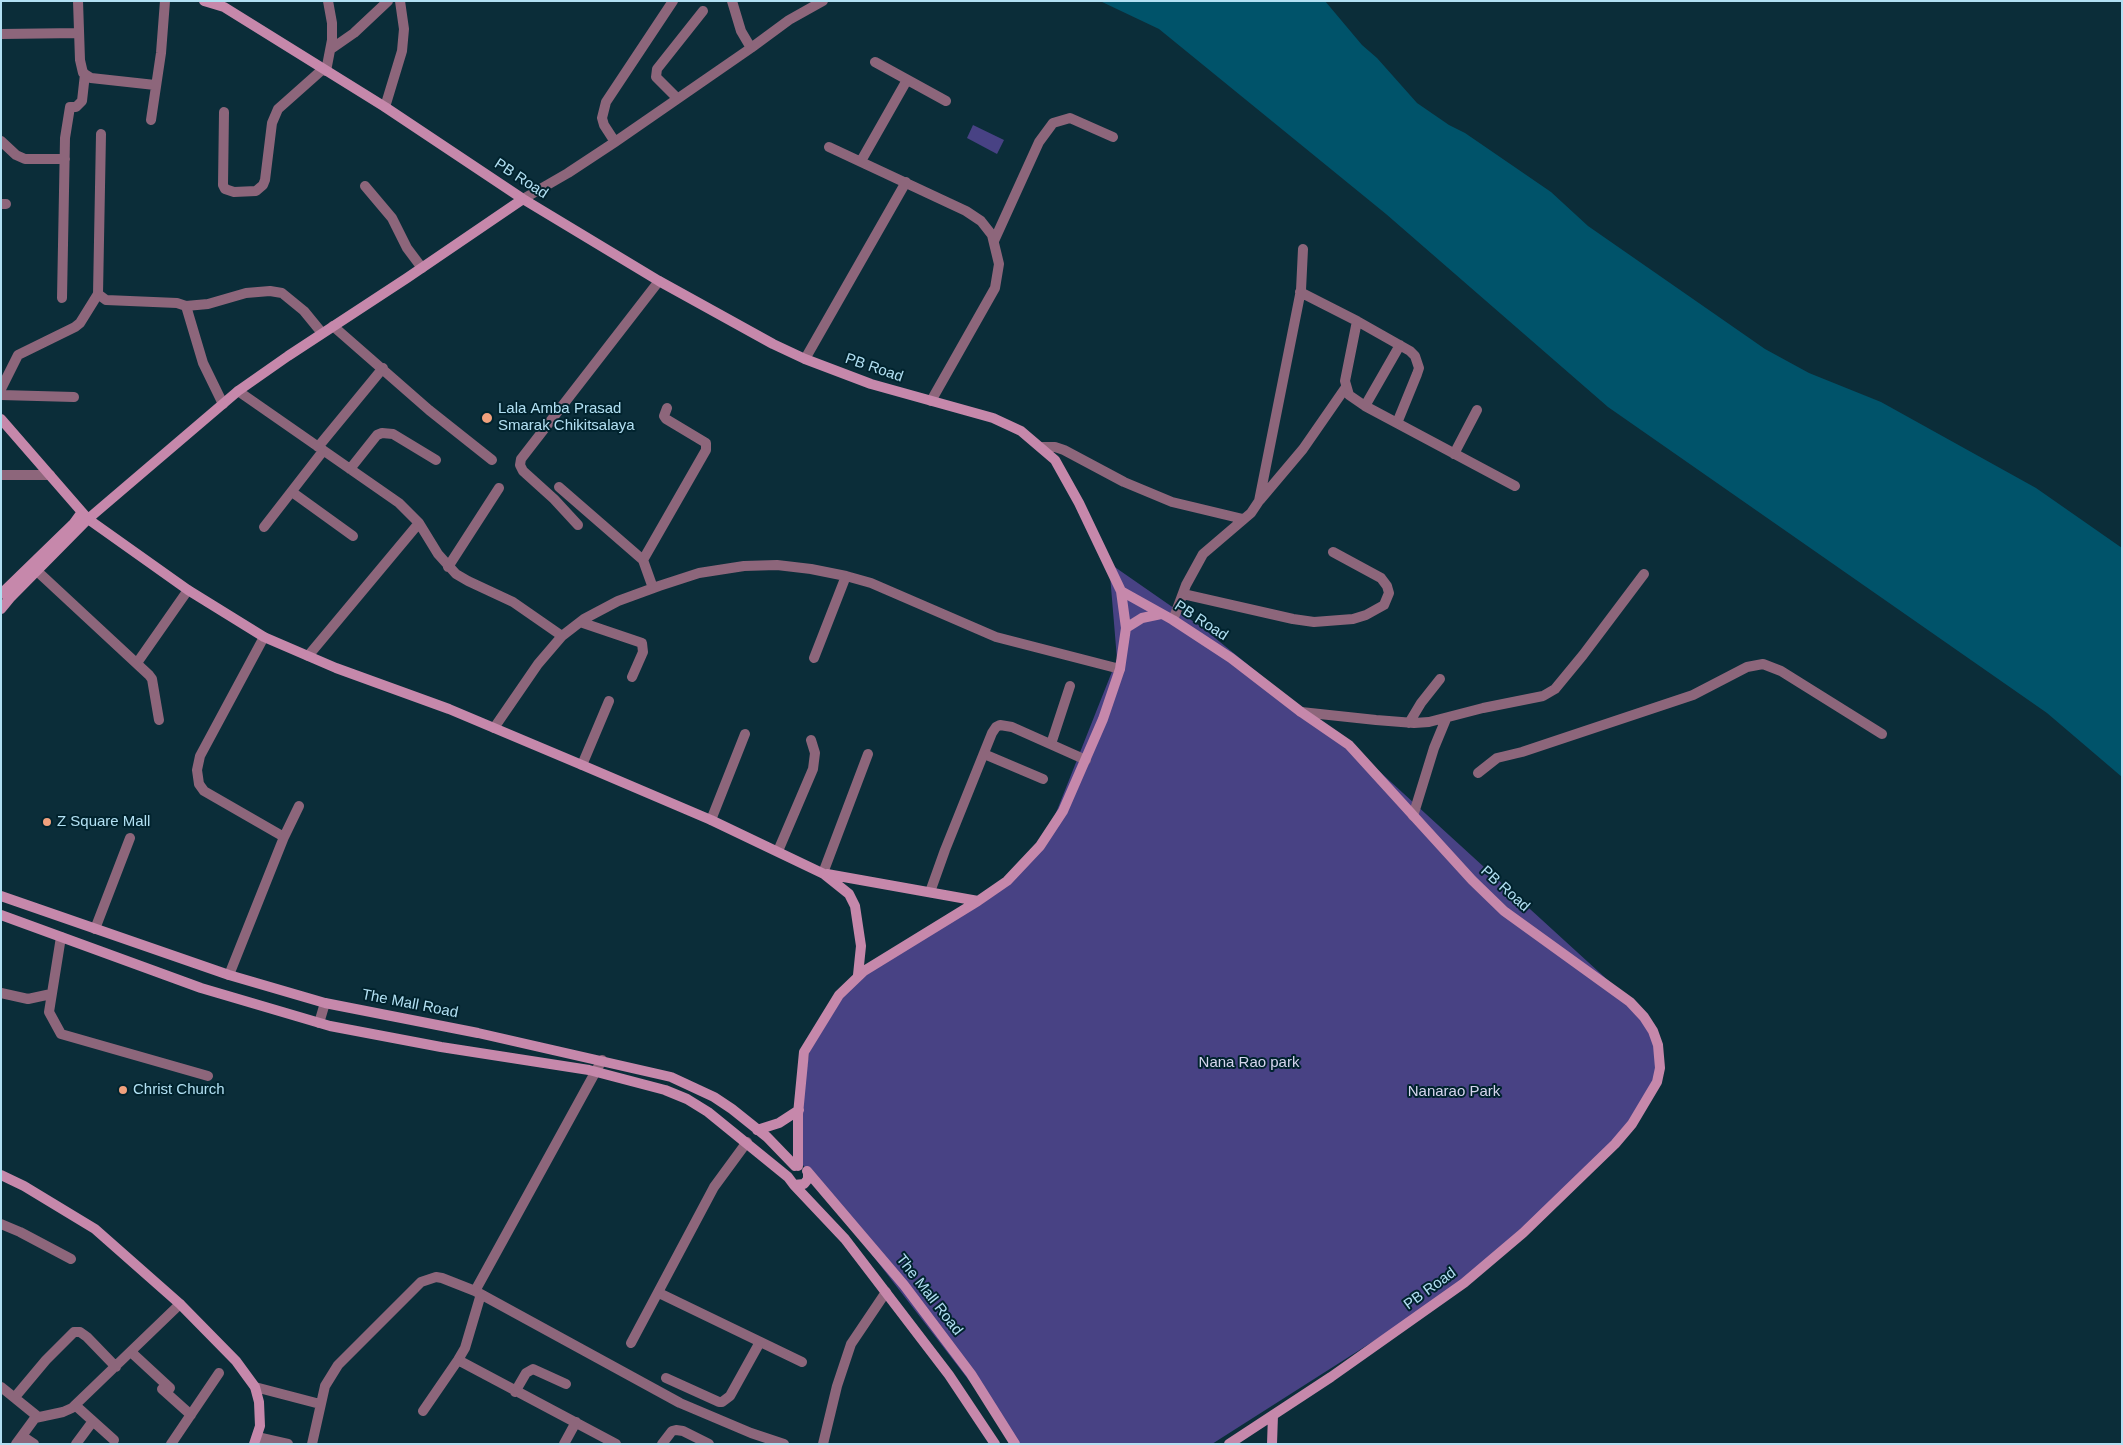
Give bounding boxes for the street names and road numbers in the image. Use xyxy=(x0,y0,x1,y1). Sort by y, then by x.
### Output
street label: PB Road xyxy=(491,155,551,203)
street label: PB Road xyxy=(843,350,905,386)
street label: PB Road xyxy=(1171,597,1231,645)
street label: PB Road xyxy=(1477,862,1533,916)
street label: The Mall Road xyxy=(360,986,460,1022)
street label: The Mall Road xyxy=(892,1251,966,1339)
street label: PB Road xyxy=(1400,1264,1460,1314)

